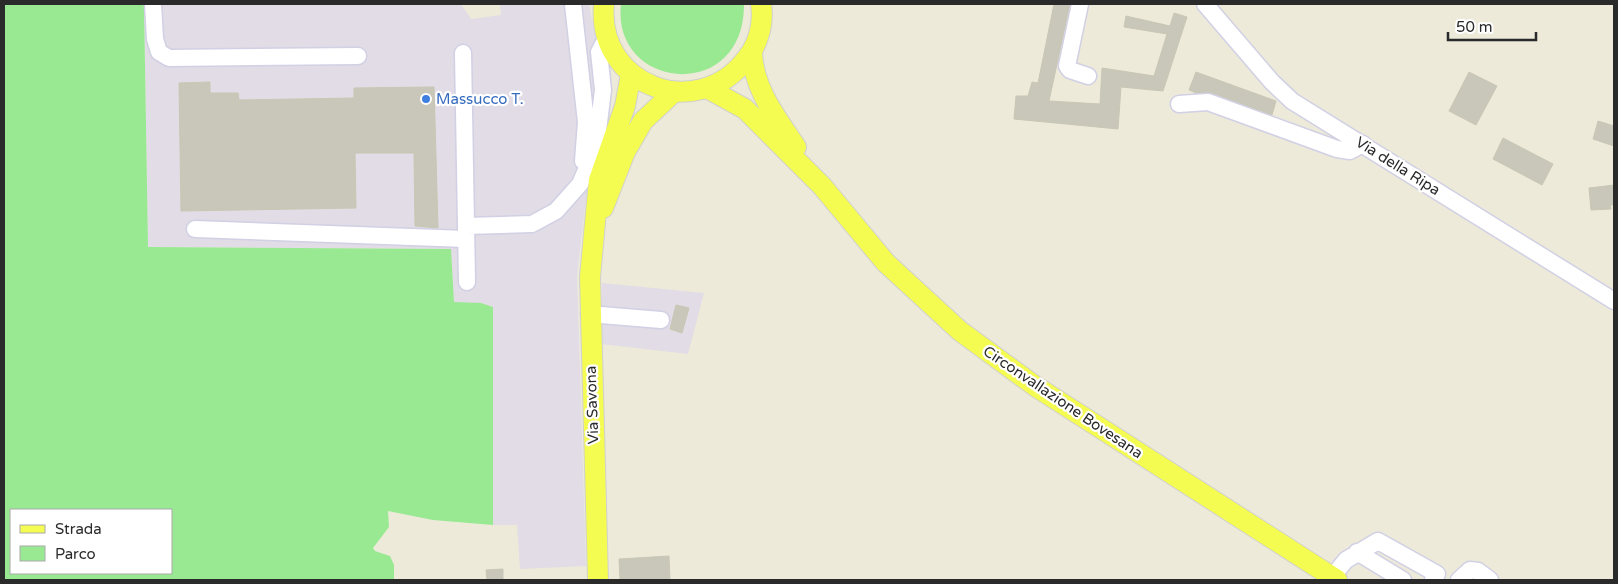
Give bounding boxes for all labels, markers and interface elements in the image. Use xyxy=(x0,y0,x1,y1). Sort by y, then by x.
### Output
scale bar xyxy=(1448,10,1536,42)
text: 50 m xyxy=(1456,18,1493,36)
place label: Massucco T. xyxy=(436,90,524,108)
marker: Massucco T. xyxy=(420,93,432,105)
street label: Via della Ripa xyxy=(1352,133,1444,199)
street label: Circonvallazione Bovesana xyxy=(980,342,1146,462)
street label: Via Savona xyxy=(582,366,602,444)
legend xyxy=(10,509,172,574)
text: Strada xyxy=(55,520,102,538)
text: Parco xyxy=(55,545,96,563)

